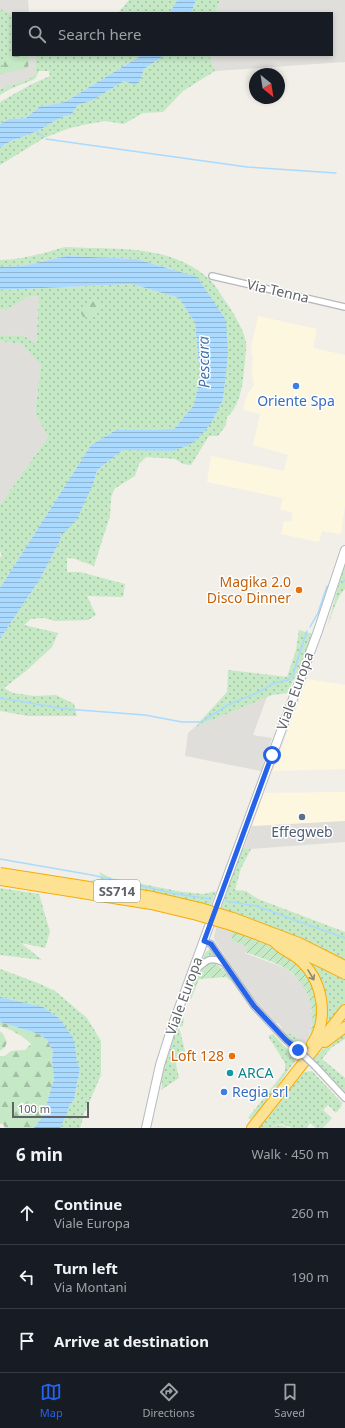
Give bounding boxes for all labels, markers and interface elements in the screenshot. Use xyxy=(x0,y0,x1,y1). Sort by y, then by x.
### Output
search box xyxy=(12,12,333,56)
icon: search xyxy=(26,23,48,45)
text: Search here xyxy=(58,24,141,44)
north arrow xyxy=(249,68,285,104)
street label: Via Tenna xyxy=(245,274,311,307)
water label: Pescara xyxy=(193,335,213,388)
marker: Oriente Spa xyxy=(291,381,301,391)
place label: Oriente Spa xyxy=(257,391,335,410)
place label: Magika 2.0 Disco Dinner xyxy=(207,572,291,607)
marker: Magika 2.0 Disco Dinner xyxy=(294,585,304,595)
street label: Viale Europa xyxy=(272,649,317,733)
route start xyxy=(263,746,281,764)
marker: Effegweb xyxy=(297,812,307,822)
place label: Effegweb xyxy=(271,822,333,841)
road number: SS714 xyxy=(94,880,140,902)
street label: Viale Europa xyxy=(161,954,206,1038)
one-way arrow xyxy=(308,969,316,981)
route end xyxy=(289,1041,307,1059)
place label: Loft 128 xyxy=(171,1046,224,1065)
marker: Loft 128 xyxy=(227,1051,237,1061)
place label: ARCA xyxy=(238,1063,274,1082)
marker: ARCA xyxy=(225,1068,235,1078)
place label: Regia srl xyxy=(232,1082,288,1101)
marker: Regia srl xyxy=(219,1087,229,1097)
scale bar xyxy=(12,1100,89,1119)
text: 100 m xyxy=(18,1101,50,1116)
text: 6 min xyxy=(16,1143,63,1166)
text: Walk · 450 m xyxy=(251,1145,329,1163)
text: Continue xyxy=(54,1194,122,1214)
icon: ahead xyxy=(16,1202,38,1224)
text: 260 m xyxy=(291,1204,329,1222)
text: Viale Europa xyxy=(54,1214,130,1232)
text: Turn left xyxy=(54,1258,118,1278)
icon: left xyxy=(16,1266,38,1288)
text: 190 m xyxy=(291,1268,329,1286)
text: Via Montani xyxy=(54,1278,127,1296)
icon: arrive xyxy=(16,1330,38,1352)
text: Arrive at destination xyxy=(54,1331,209,1351)
tab: Map xyxy=(40,1381,63,1420)
tab: Directions xyxy=(142,1381,195,1420)
tab: Saved xyxy=(274,1381,305,1420)

